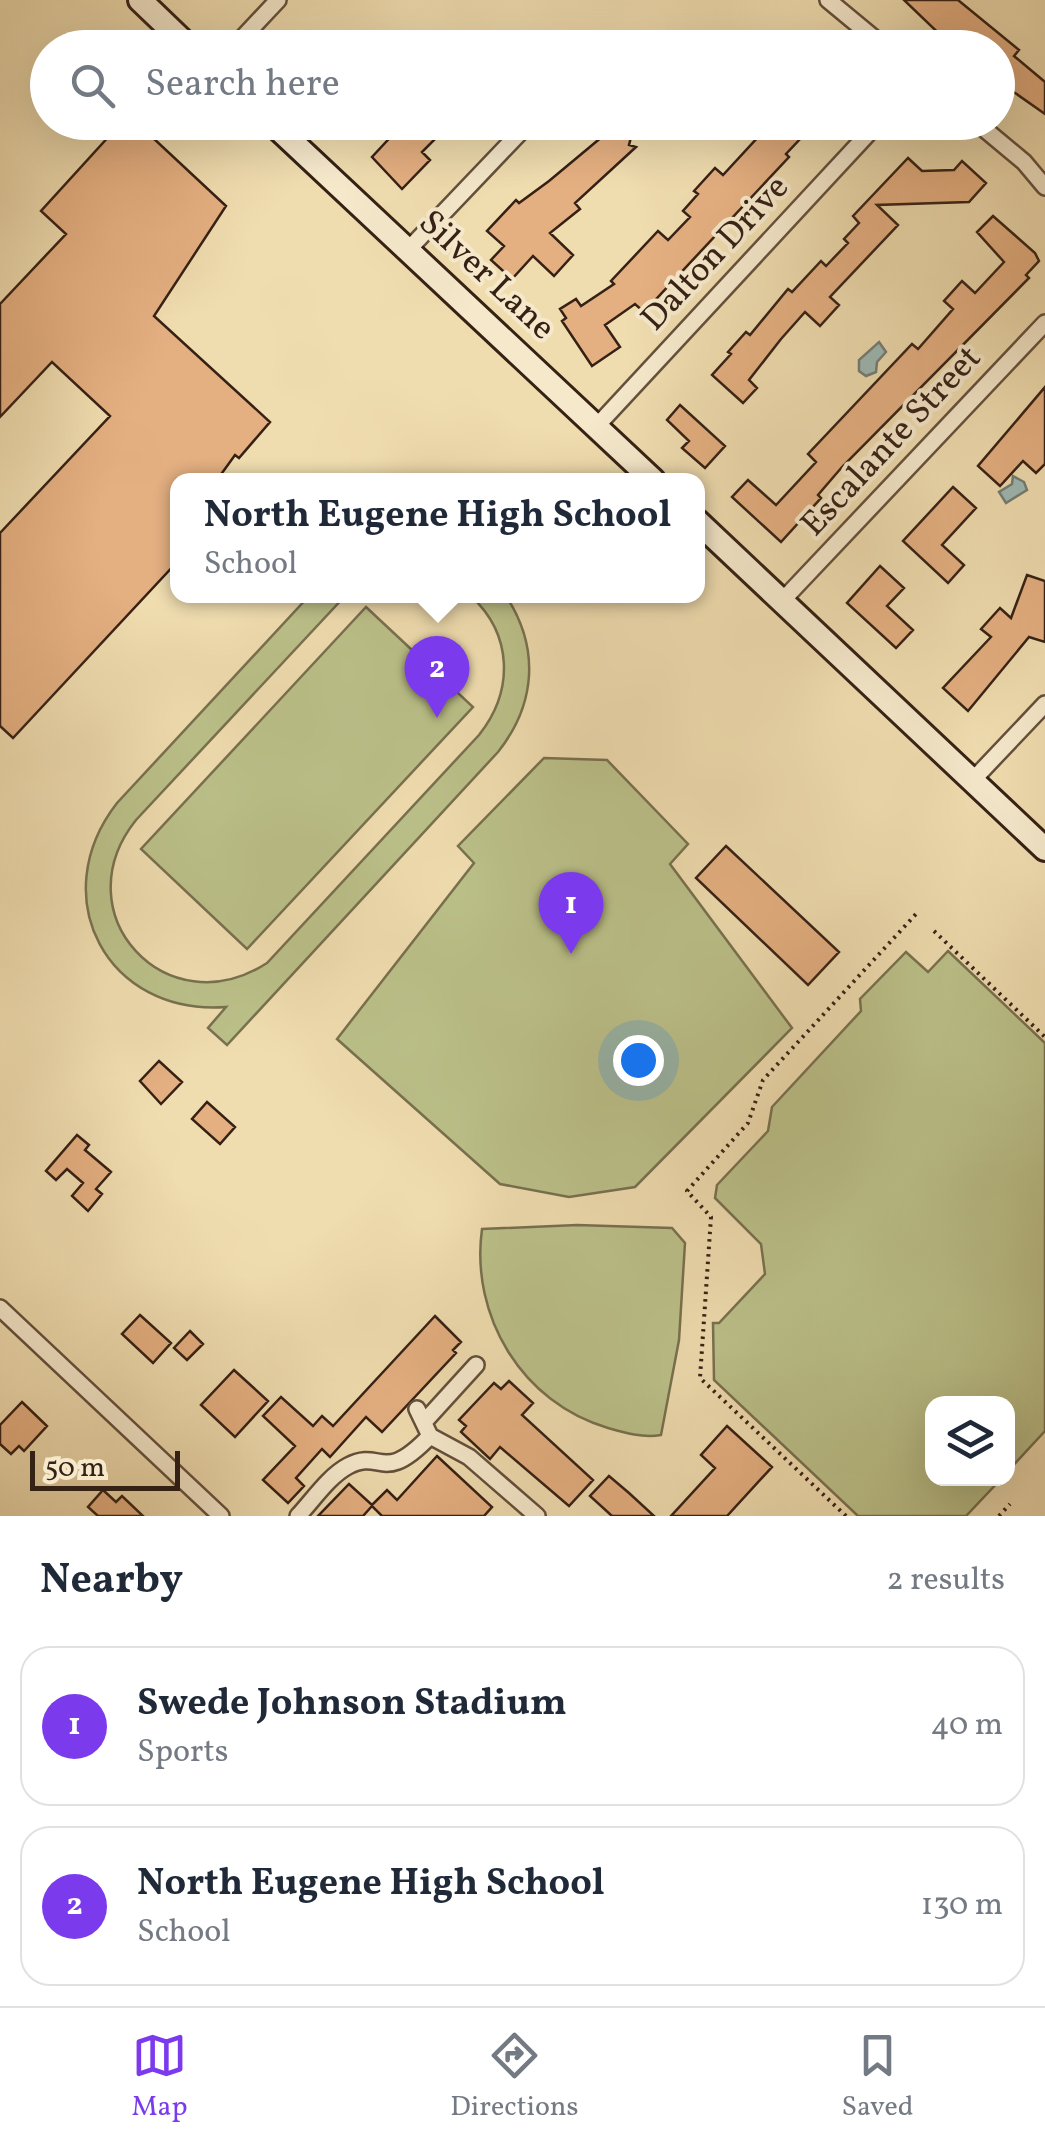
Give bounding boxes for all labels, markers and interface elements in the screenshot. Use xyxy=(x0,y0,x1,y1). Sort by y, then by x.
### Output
search box xyxy=(30,30,1015,140)
icon: search xyxy=(65,58,120,113)
text: Search here xyxy=(145,59,340,112)
street label: Dalton Drive xyxy=(631,165,801,343)
street label: Silver Lane xyxy=(407,200,565,352)
street label: Escalante Street xyxy=(791,336,993,548)
popup xyxy=(170,473,705,603)
text: North Eugene High School xyxy=(204,490,671,543)
text: School xyxy=(204,543,297,587)
pin: 2 xyxy=(404,636,470,718)
pin: 1 xyxy=(538,872,604,954)
your location xyxy=(613,1035,664,1086)
map controls xyxy=(925,1396,1015,1486)
button: layers xyxy=(925,1396,1015,1486)
scale bar xyxy=(30,1446,180,1490)
text: 50 m xyxy=(45,1449,105,1488)
text: Nearby xyxy=(40,1552,183,1611)
text: 2 results xyxy=(887,1559,1005,1603)
text: Swede Johnson Stadium xyxy=(137,1678,567,1731)
text: 1 xyxy=(68,1704,81,1748)
text: 40 m xyxy=(931,1704,1003,1748)
text: Sports xyxy=(137,1731,228,1775)
text: North Eugene High School xyxy=(137,1858,605,1911)
text: 2 xyxy=(66,1884,83,1928)
text: 130 m xyxy=(921,1884,1003,1928)
text: School xyxy=(137,1911,231,1955)
tab: Map xyxy=(131,2028,187,2127)
tab: Directions xyxy=(450,2028,579,2127)
tab: Saved xyxy=(841,2028,914,2127)

